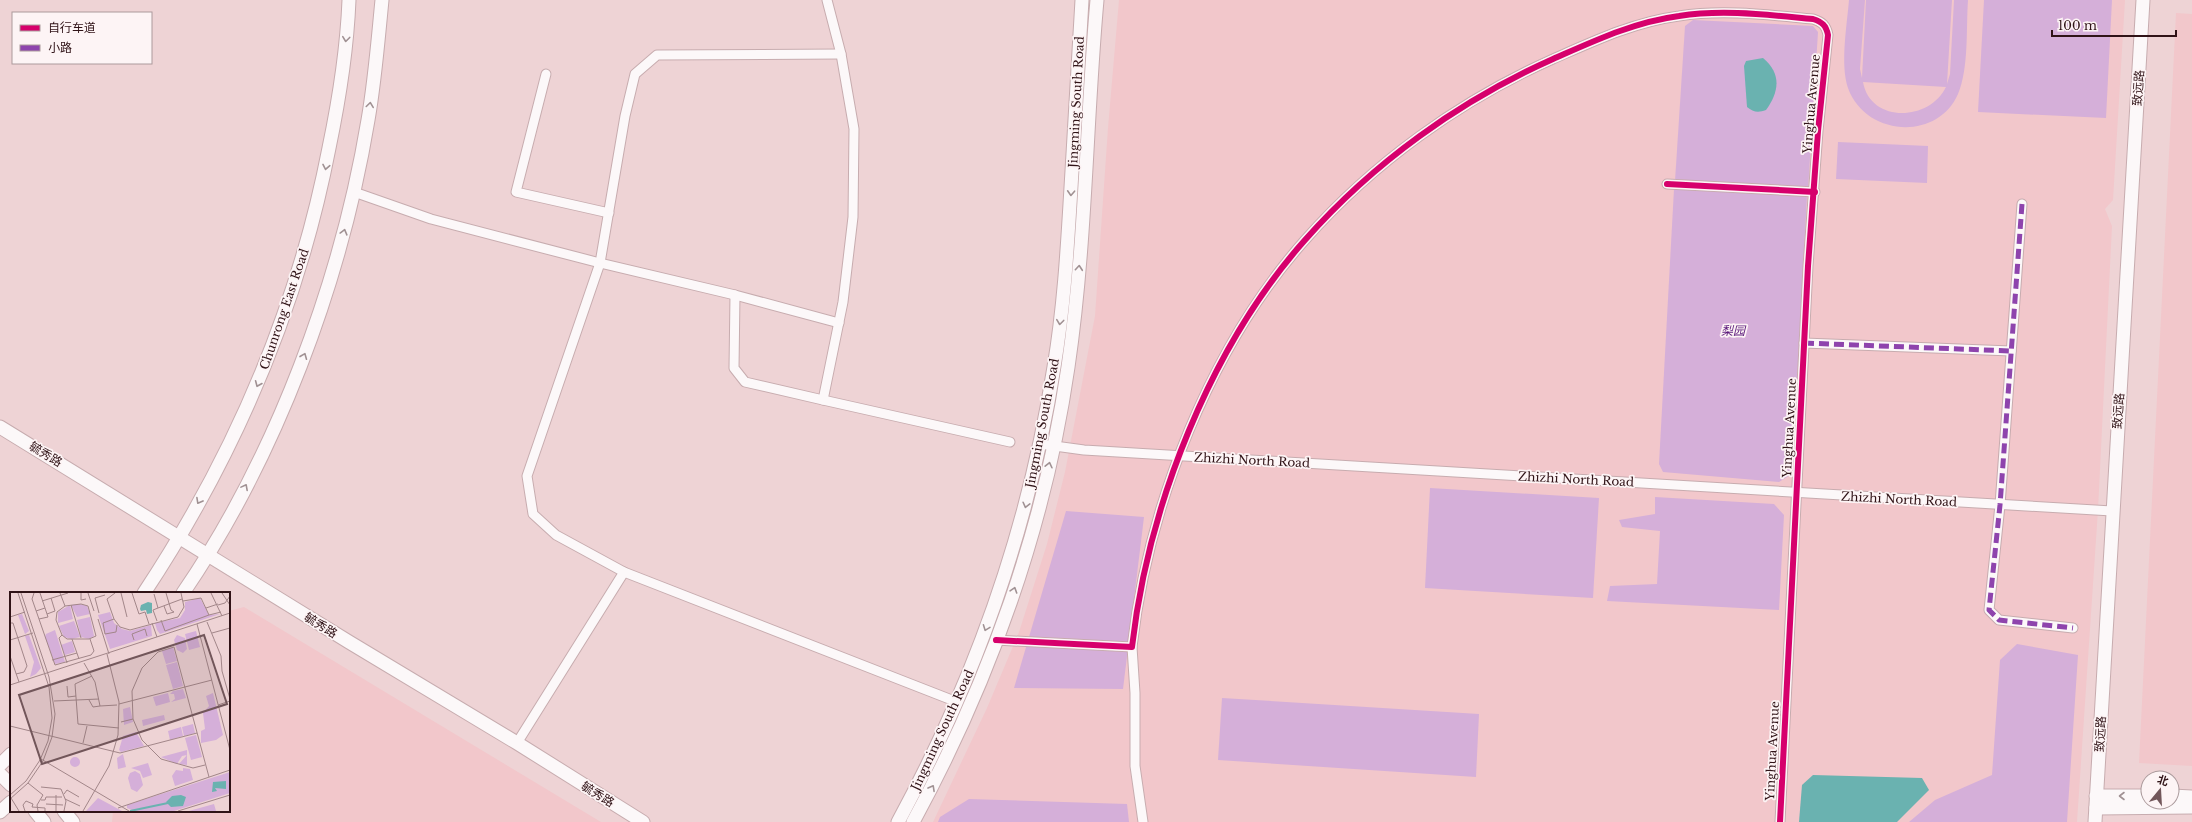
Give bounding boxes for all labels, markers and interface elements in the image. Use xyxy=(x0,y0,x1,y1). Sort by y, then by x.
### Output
legend xyxy=(12,12,152,64)
scale bar xyxy=(2052,12,2176,38)
text: 100 m xyxy=(2058,18,2097,33)
text: 自行车道 xyxy=(48,20,96,35)
one-way arrow xyxy=(341,36,350,42)
street label: Jingming South Road xyxy=(1065,36,1087,170)
text: 小路 xyxy=(48,40,72,55)
street label: Yinghua Avenue xyxy=(1799,54,1823,155)
street label: 致远路 xyxy=(2129,70,2147,106)
one-way arrow xyxy=(365,102,374,108)
one-way arrow xyxy=(322,164,330,170)
one-way arrow xyxy=(1066,190,1075,196)
one-way arrow xyxy=(339,229,347,235)
street label: Chunrong East Road xyxy=(256,246,312,372)
one-way arrow xyxy=(1074,265,1083,271)
one-way arrow xyxy=(1056,319,1065,325)
park label: 梨园 xyxy=(1721,323,1747,338)
one-way arrow xyxy=(299,352,307,360)
street label: Jingming South Road xyxy=(1022,357,1062,491)
street label: Yinghua Avenue xyxy=(1779,378,1799,479)
one-way arrow xyxy=(255,380,263,388)
street label: 致远路 xyxy=(2109,393,2127,429)
street label: 毓秀路 xyxy=(27,438,65,470)
street label: Zhizhi North Road xyxy=(1194,449,1310,471)
one-way arrow xyxy=(1045,462,1053,468)
street label: Zhizhi North Road xyxy=(1518,468,1634,490)
one-way arrow xyxy=(240,484,248,491)
street label: Zhizhi North Road xyxy=(1841,488,1957,510)
one-way arrow xyxy=(197,496,204,504)
one-way arrow xyxy=(1022,502,1030,508)
one-way arrow xyxy=(1009,587,1017,594)
inset map xyxy=(10,592,230,812)
street label: 毓秀路 xyxy=(302,609,340,641)
one-way arrow xyxy=(982,625,990,632)
street label: Jingming South Road xyxy=(907,667,977,795)
street label: Yinghua Avenue xyxy=(1762,701,1782,802)
street label: 致远路 xyxy=(2092,716,2108,752)
north arrow xyxy=(2140,770,2180,810)
text: 北 xyxy=(2156,772,2170,789)
street label: 毓秀路 xyxy=(579,778,617,810)
one-way arrow xyxy=(927,785,935,792)
one-way arrow xyxy=(2119,792,2125,800)

